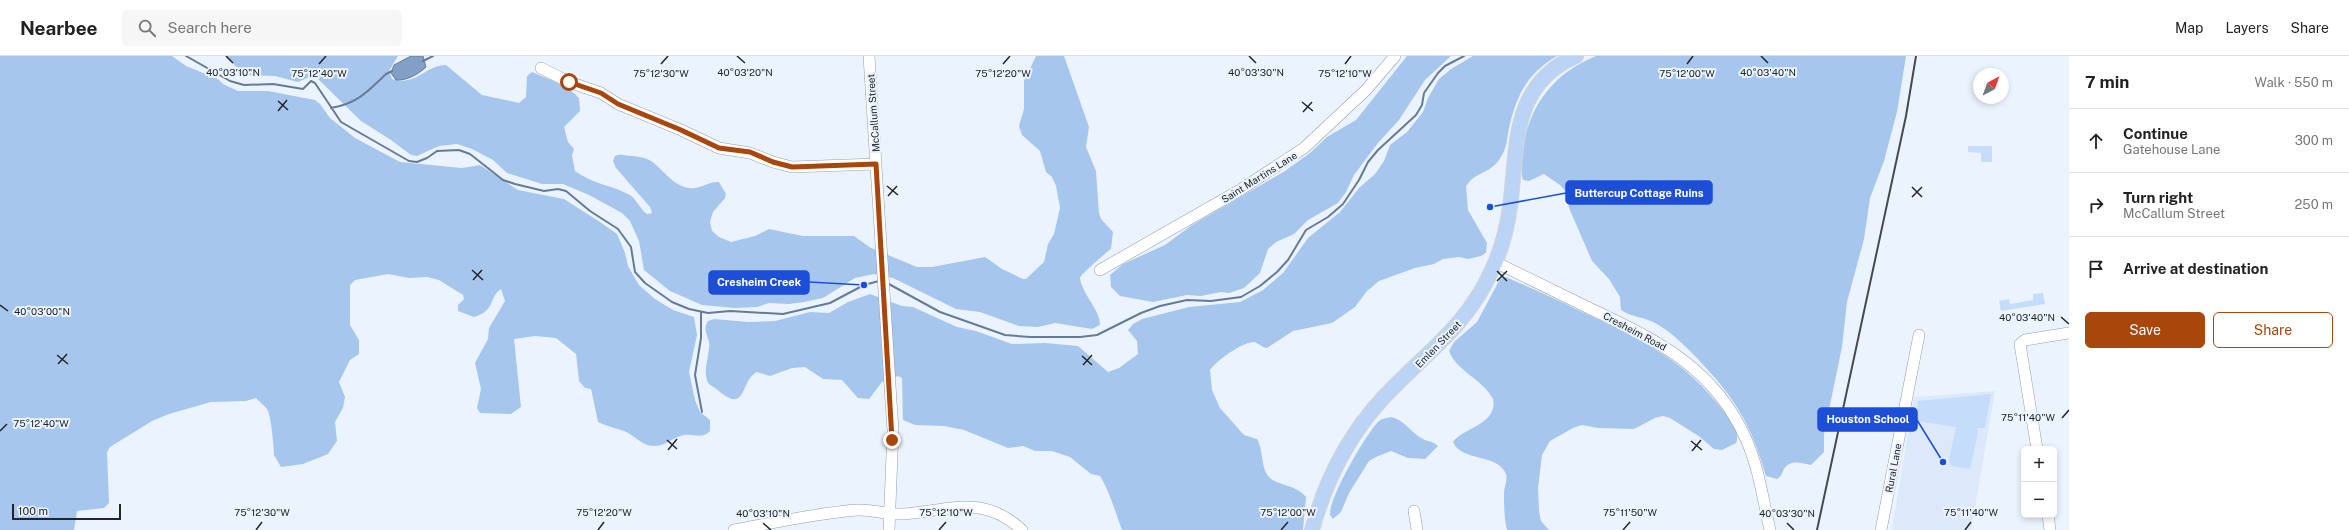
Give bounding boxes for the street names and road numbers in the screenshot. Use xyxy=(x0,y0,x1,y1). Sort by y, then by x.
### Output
street label: McCallum Street xyxy=(864,73,882,153)
street label: Saint Martins Lane xyxy=(1219,149,1299,205)
street label: Cresheim Road xyxy=(1601,309,1669,353)
street label: Emlen Street xyxy=(1413,318,1463,370)
street label: Rural Lane xyxy=(1882,442,1904,494)

